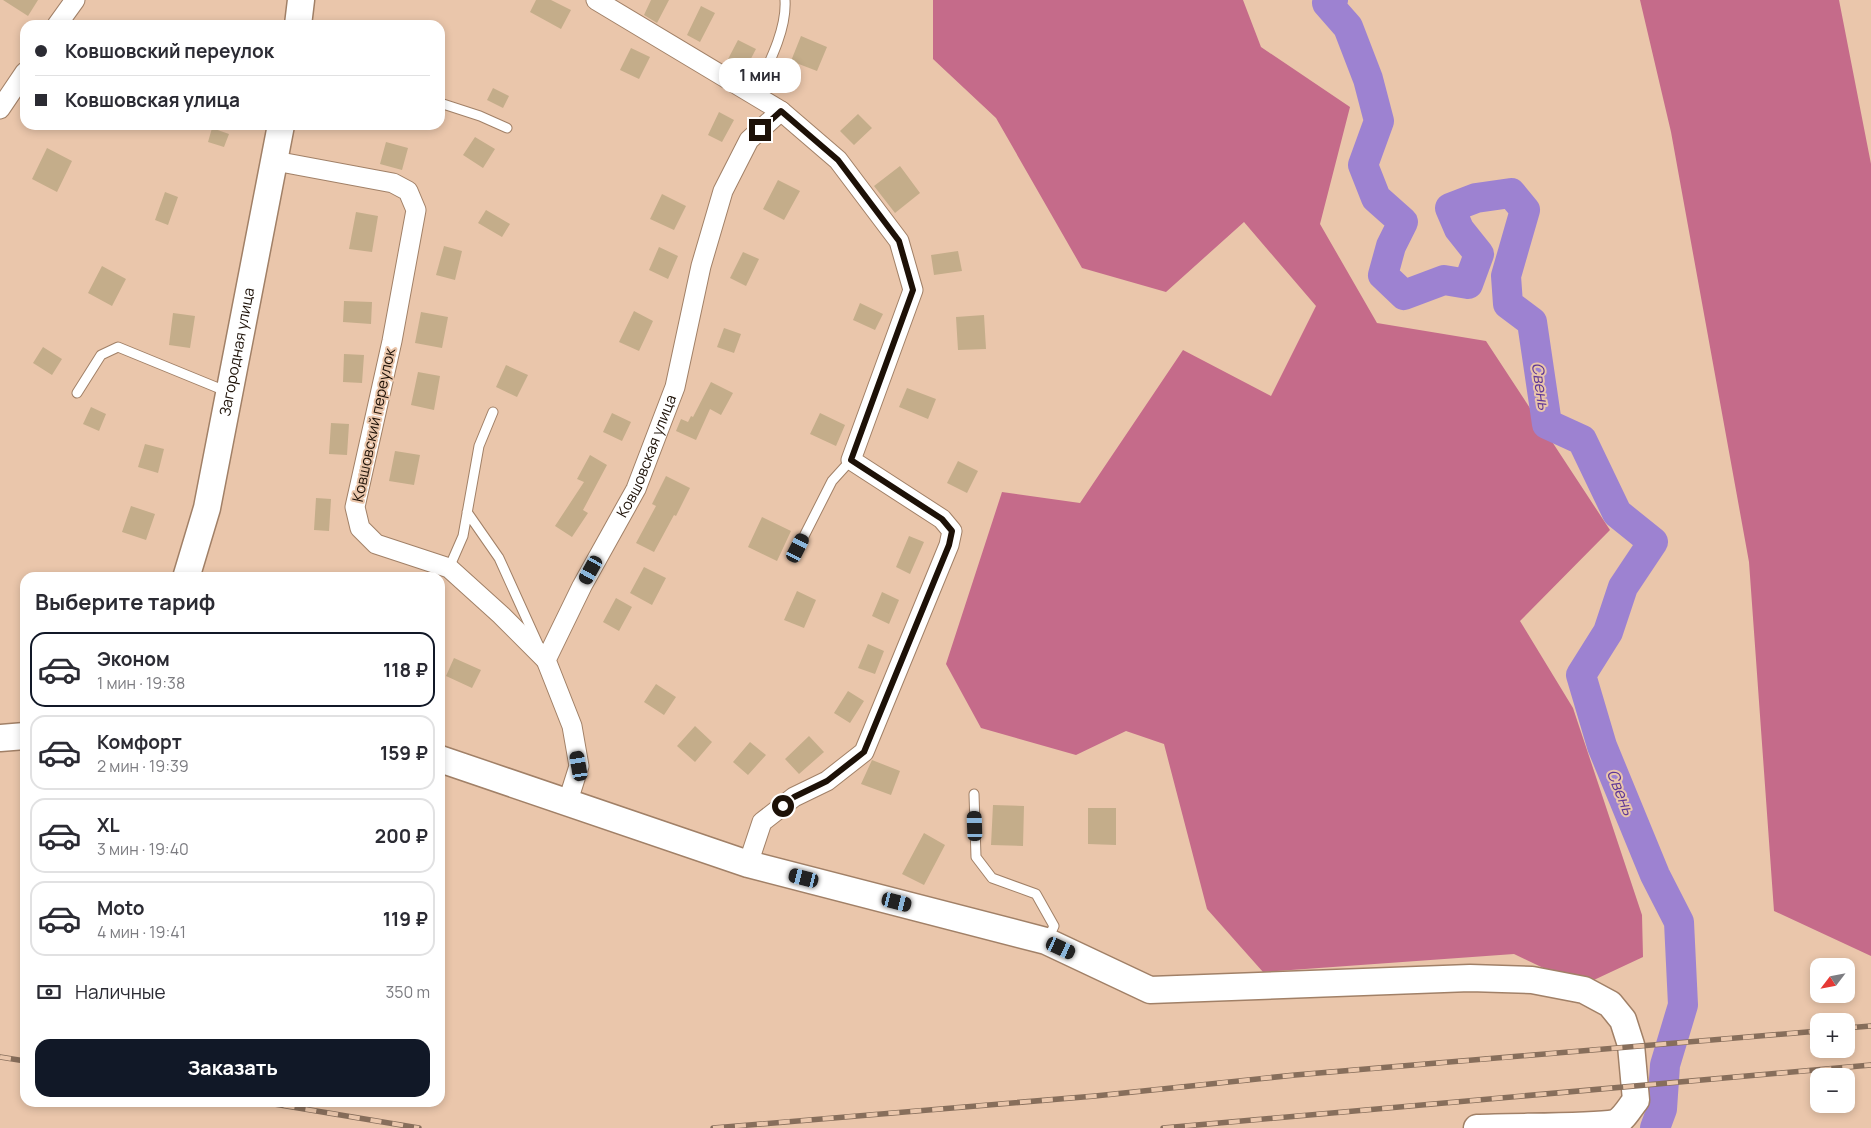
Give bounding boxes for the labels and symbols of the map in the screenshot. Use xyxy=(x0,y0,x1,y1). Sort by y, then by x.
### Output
callout: 1 мин xyxy=(719,58,801,92)
route end xyxy=(749,119,771,141)
street label: Загородная улица xyxy=(214,286,259,418)
street label: Ковшовский переулок xyxy=(347,346,400,504)
water label: Свень xyxy=(1527,361,1555,411)
street label: Ковшовская улица xyxy=(611,392,681,521)
car xyxy=(784,531,811,565)
car xyxy=(577,553,604,587)
car xyxy=(569,750,588,782)
water label: Свень xyxy=(1602,766,1640,818)
route start xyxy=(772,795,794,817)
car xyxy=(966,811,983,841)
car xyxy=(787,867,820,889)
car xyxy=(880,891,913,913)
car xyxy=(1044,935,1077,961)
north arrow xyxy=(1810,958,1855,1002)

